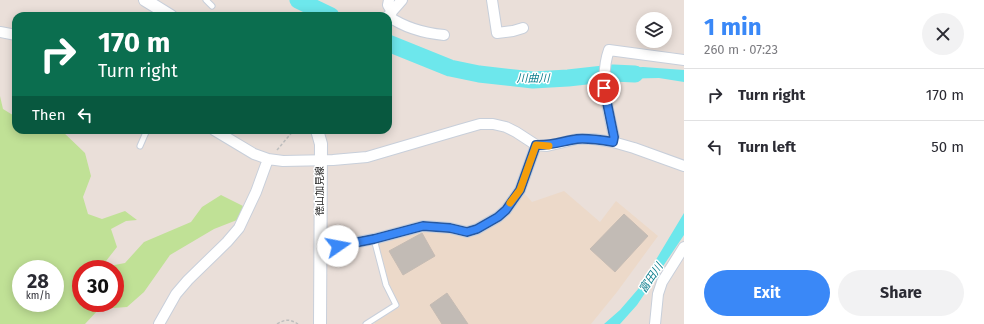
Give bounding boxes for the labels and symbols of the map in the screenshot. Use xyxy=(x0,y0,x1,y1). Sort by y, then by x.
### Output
pin xyxy=(587,71,621,105)
water label: 川曲川 xyxy=(517,72,550,85)
street label: 徳山加見線 xyxy=(314,166,326,216)
position arrow xyxy=(317,225,359,267)
speed limit sign: 30 xyxy=(72,260,124,312)
water label: 富田川 xyxy=(636,260,666,295)

